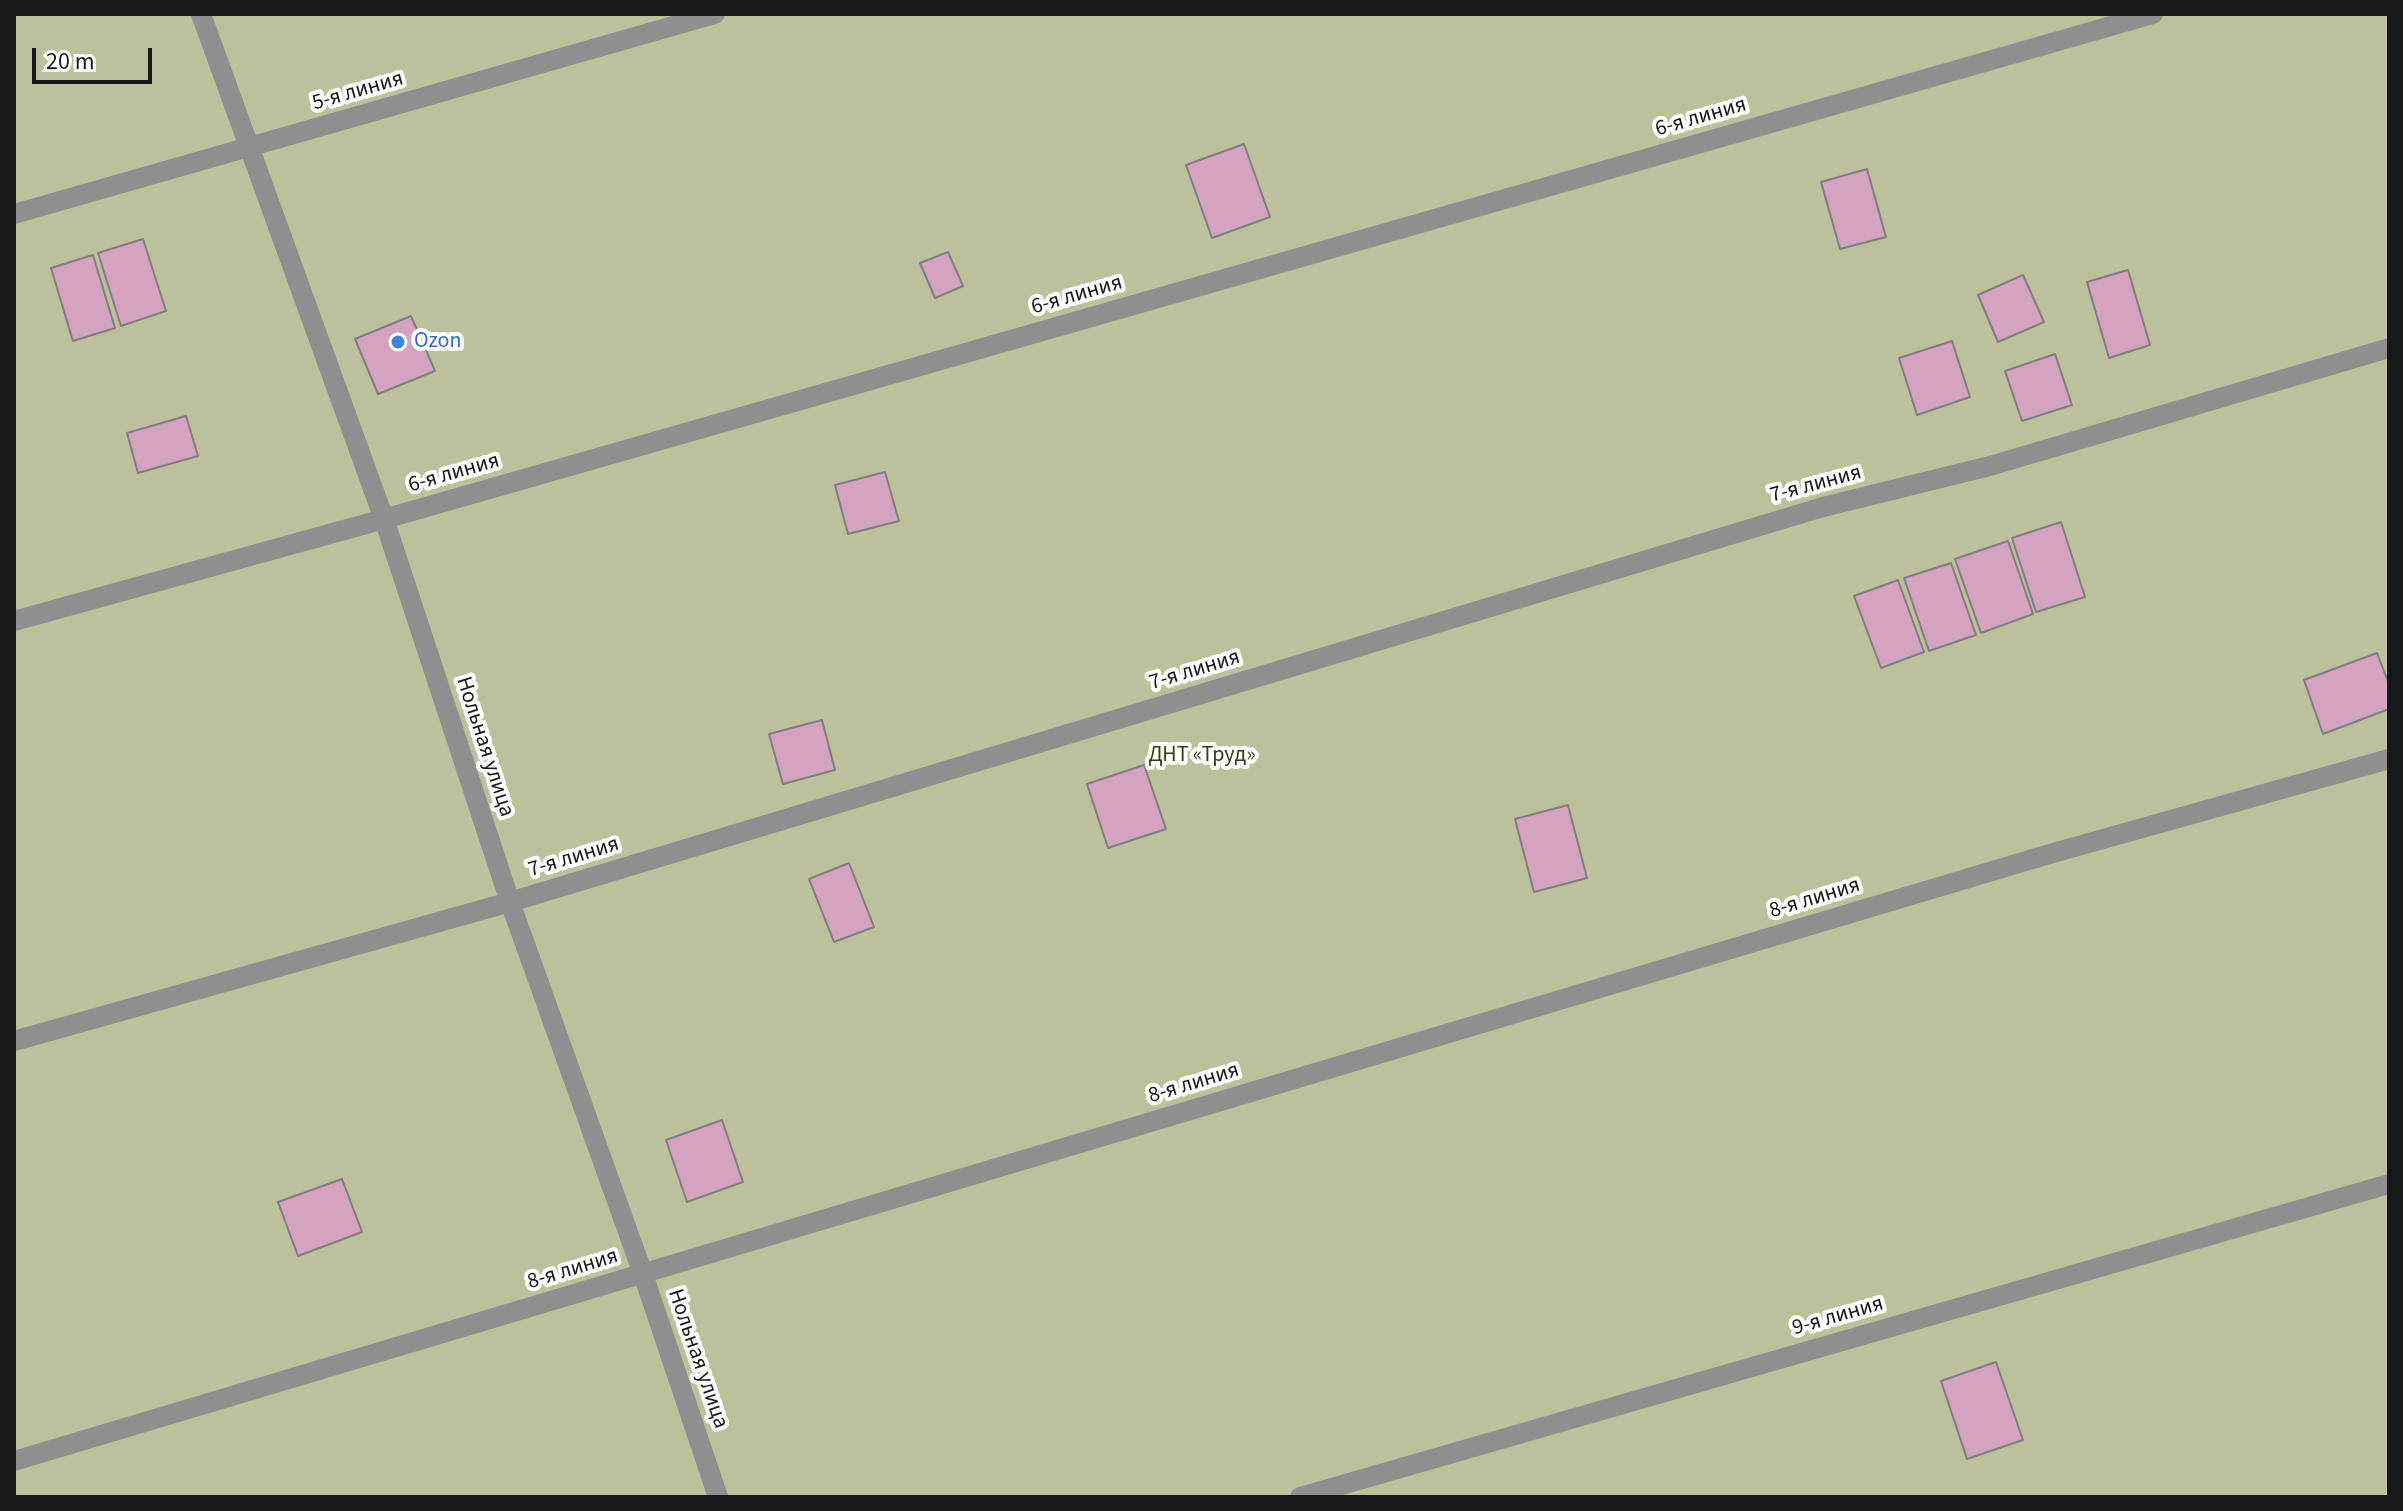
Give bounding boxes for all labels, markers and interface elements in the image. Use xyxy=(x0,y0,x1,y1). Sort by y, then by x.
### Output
scale bar xyxy=(36,32,156,82)
text: 20 m xyxy=(46,44,95,79)
street label: 5-я линия xyxy=(309,66,407,118)
street label: 6-я линия xyxy=(1652,92,1750,144)
street label: 6-я линия xyxy=(1028,270,1126,322)
place label: Ozon xyxy=(414,329,462,355)
marker: Ozon xyxy=(389,333,407,351)
street label: 6-я линия xyxy=(405,448,503,500)
street label: 7-я линия xyxy=(1767,460,1865,510)
street label: 7-я линия xyxy=(1146,645,1244,697)
street label: Нольная улица xyxy=(449,674,519,820)
park label: ДНТ «Труд» xyxy=(1148,743,1256,769)
street label: 7-я линия xyxy=(525,832,623,884)
street label: 8-я линия xyxy=(1766,873,1864,925)
street label: 8-я линия xyxy=(1145,1058,1243,1110)
street label: 8-я линия xyxy=(524,1244,622,1296)
street label: Нольная улица xyxy=(661,1286,733,1432)
street label: 9-я линия xyxy=(1789,1291,1887,1343)

